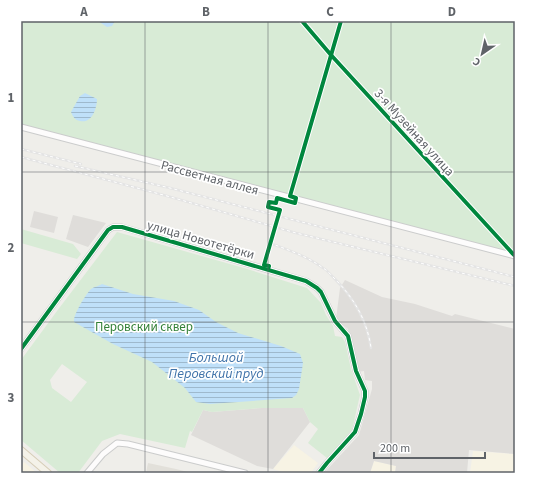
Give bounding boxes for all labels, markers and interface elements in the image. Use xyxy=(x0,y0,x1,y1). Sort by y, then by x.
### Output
text: A xyxy=(79,3,88,21)
text: B xyxy=(202,3,210,21)
text: C xyxy=(326,3,334,21)
text: D xyxy=(448,3,456,21)
north arrow xyxy=(462,34,502,74)
text: С xyxy=(469,54,484,70)
street label: 3-я Музейная улица xyxy=(370,85,458,180)
text: 1 xyxy=(8,89,15,107)
street label: Рассветная аллея xyxy=(159,156,261,200)
street label: улица Новотетёрки xyxy=(145,216,257,264)
text: 2 xyxy=(8,239,15,257)
park label: Перовский сквер xyxy=(95,318,193,336)
water label: Большой Перовский пруд xyxy=(168,348,264,384)
text: 3 xyxy=(8,389,15,407)
scale bar xyxy=(374,434,485,460)
text: 200 m xyxy=(380,440,410,457)

